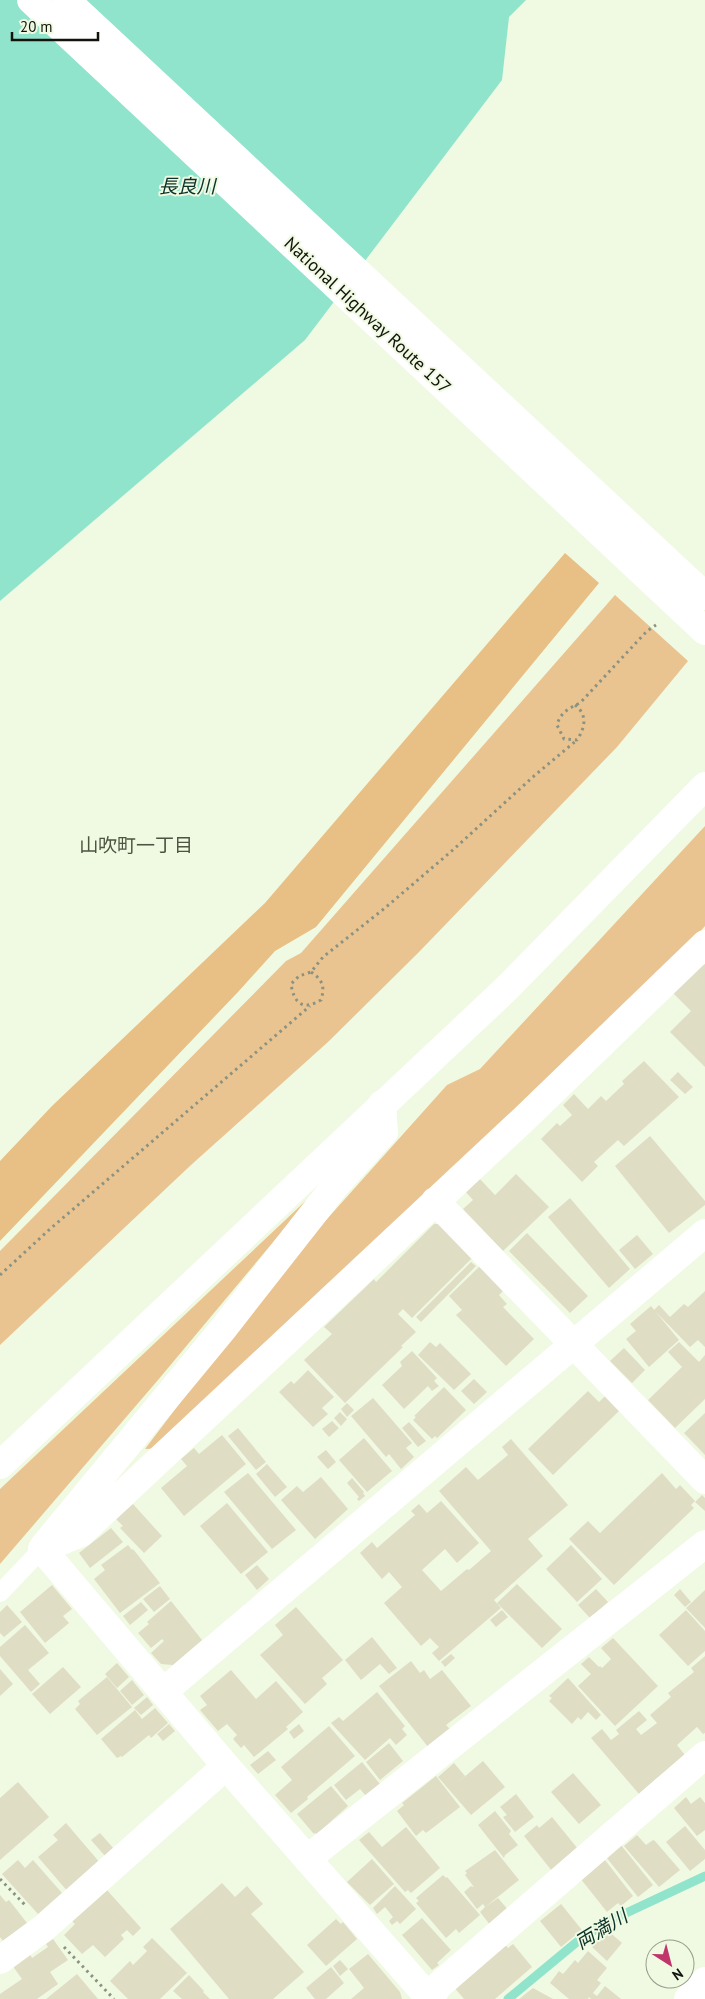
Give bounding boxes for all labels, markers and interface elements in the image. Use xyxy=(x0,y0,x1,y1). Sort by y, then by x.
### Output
scale bar xyxy=(12,10,99,42)
text: 20 m xyxy=(20,17,53,36)
water label: 長良川 xyxy=(158,174,217,198)
street label: National Highway Route 157 xyxy=(280,232,456,398)
district label: 山吹町一丁目 xyxy=(79,833,193,857)
water label: 両満川 xyxy=(570,1903,633,1954)
north arrow xyxy=(645,1939,695,1989)
text: N xyxy=(669,1965,687,1985)

